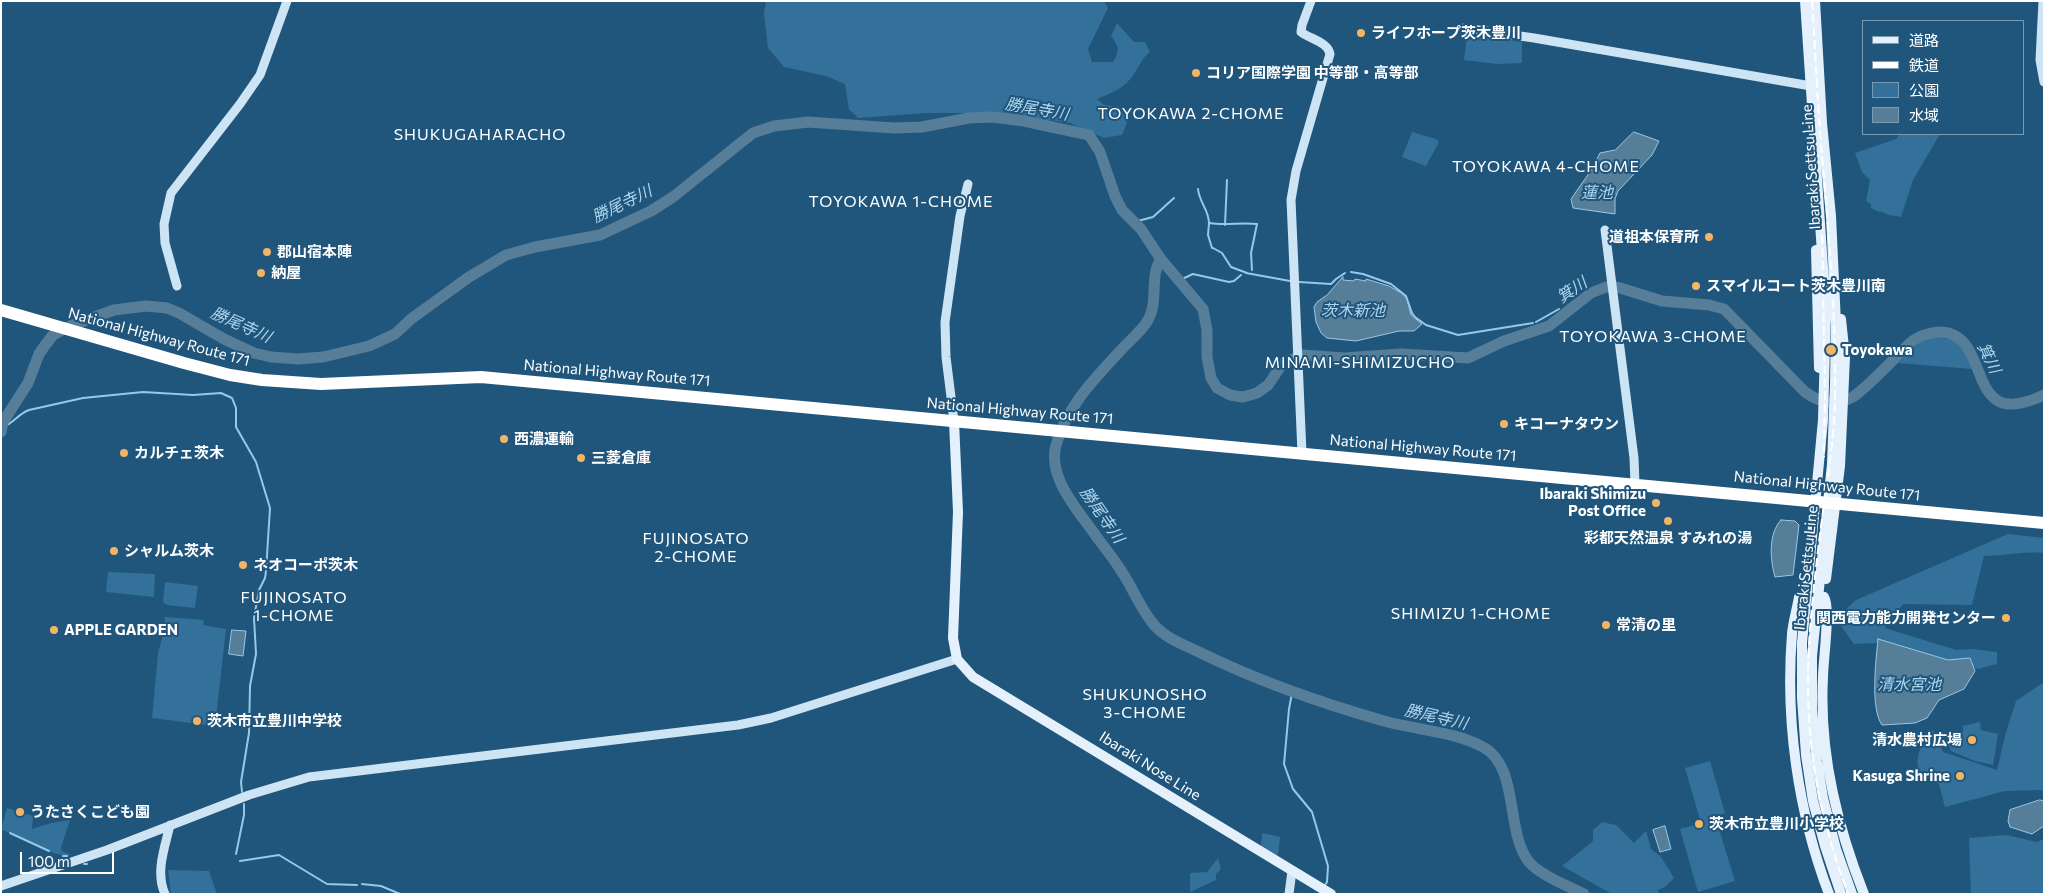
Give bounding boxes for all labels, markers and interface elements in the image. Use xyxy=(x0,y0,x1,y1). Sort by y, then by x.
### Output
legend xyxy=(1862,20,2025,135)
place label: ライフホープ茨木豊川 xyxy=(1371,24,1521,42)
marker: ライフホープ茨木豊川 xyxy=(1355,27,1367,39)
text: 道路 xyxy=(1909,31,1939,49)
text: 鉄道 xyxy=(1909,56,1939,74)
place label: コリア国際学園 中等部・高等部 xyxy=(1206,64,1419,82)
marker: コリア国際学園 中等部・高等部 xyxy=(1190,67,1202,79)
text: 公園 xyxy=(1909,81,1939,99)
water label: 勝尾寺川 xyxy=(1004,94,1070,124)
district label: TOYOKAWA 2-CHOME xyxy=(1095,104,1287,124)
street label: Ibaraki Settsu Line xyxy=(1798,104,1824,230)
text: 水域 xyxy=(1909,106,1939,124)
district label: SHUKUGAHARACHO xyxy=(392,125,568,145)
district label: TOYOKAWA 4-CHOME xyxy=(1450,157,1642,177)
water label: 勝尾寺川 xyxy=(589,181,655,227)
water label: 蓮池 xyxy=(1581,183,1613,203)
district label: TOYOKAWA 1-CHOME xyxy=(806,192,996,212)
place label: 道祖本保育所 xyxy=(1609,228,1699,246)
marker: 道祖本保育所 xyxy=(1703,231,1715,243)
place label: 郡山宿本陣 xyxy=(277,243,352,261)
marker: 郡山宿本陣 xyxy=(261,246,273,258)
place label: 納屋 xyxy=(271,264,301,282)
marker: 納屋 xyxy=(255,267,267,279)
water label: 箕川 xyxy=(1553,273,1591,307)
place label: スマイルコート茨木豊川南 xyxy=(1706,277,1886,295)
marker: スマイルコート茨木豊川南 xyxy=(1690,280,1702,292)
water label: 茨木新池 xyxy=(1321,301,1385,321)
water label: 勝尾寺川 xyxy=(208,303,274,347)
street label: National Highway Route 171 xyxy=(66,304,252,370)
district label: TOYOKAWA 3-CHOME xyxy=(1557,327,1749,347)
water label: 箕川 xyxy=(1973,339,2005,377)
place label: Toyokawa xyxy=(1842,341,1913,359)
marker: Toyokawa xyxy=(1824,343,1838,357)
district label: MINAMI-SHIMIZUCHO xyxy=(1263,353,1457,373)
street label: National Highway Route 171 xyxy=(523,356,711,390)
street label: National Highway Route 171 xyxy=(926,394,1114,428)
place label: キコーナタウン xyxy=(1514,415,1619,433)
marker: キコーナタウン xyxy=(1498,418,1510,430)
place label: 西濃運輸 xyxy=(514,430,574,448)
street label: National Highway Route 171 xyxy=(1329,431,1517,465)
marker: 西濃運輸 xyxy=(498,433,510,445)
place label: カルチェ茨木 xyxy=(134,444,224,462)
marker: カルチェ茨木 xyxy=(118,447,130,459)
place label: 三菱倉庫 xyxy=(591,449,651,467)
marker: 三菱倉庫 xyxy=(575,452,587,464)
street label: National Highway Route 171 xyxy=(1733,467,1921,505)
water label: 勝尾寺川 xyxy=(1076,483,1128,547)
place label: Ibaraki Shimizu Post Office xyxy=(1539,485,1646,520)
marker: Ibaraki Shimizu Post Office xyxy=(1650,497,1662,509)
street label: Ibaraki Settsu Line xyxy=(1790,505,1822,631)
marker: 彩都天然温泉 すみれの湯 xyxy=(1662,515,1674,527)
district label: FUJINOSATO 2-CHOME xyxy=(641,529,751,567)
place label: 彩都天然温泉 すみれの湯 xyxy=(1584,529,1752,547)
place label: シャルム茨木 xyxy=(124,542,214,560)
marker: シャルム茨木 xyxy=(108,545,120,557)
place label: ネオコーポ茨木 xyxy=(253,556,358,574)
marker: ネオコーポ茨木 xyxy=(237,559,249,571)
district label: FUJINOSATO 1-CHOME xyxy=(239,588,349,626)
district label: SHIMIZU 1-CHOME xyxy=(1389,604,1553,624)
place label: 関西電力能力開発センター xyxy=(1816,609,1996,627)
marker: 関西電力能力開発センター xyxy=(2000,612,2012,624)
place label: 常清の里 xyxy=(1616,616,1676,634)
marker: 常清の里 xyxy=(1600,619,1612,631)
place label: APPLE GARDEN xyxy=(64,621,178,639)
marker: APPLE GARDEN xyxy=(48,624,60,636)
water label: 清水宮池 xyxy=(1877,675,1941,695)
district label: SHUKUNOSHO 3-CHOME xyxy=(1081,685,1209,723)
water label: 勝尾寺川 xyxy=(1403,700,1469,734)
place label: 茨木市立豊川中学校 xyxy=(207,712,342,730)
marker: 茨木市立豊川中学校 xyxy=(191,715,203,727)
street label: Ibaraki Nose Line xyxy=(1096,728,1204,804)
place label: 清水農村広場 xyxy=(1872,731,1962,749)
marker: 清水農村広場 xyxy=(1966,734,1978,746)
place label: Kasuga Shrine xyxy=(1852,767,1950,785)
marker: Kasuga Shrine xyxy=(1954,770,1966,782)
place label: うたさくこども園 xyxy=(30,803,150,821)
marker: うたさくこども園 xyxy=(14,806,26,818)
place label: 茨木市立豊川小学校 xyxy=(1709,815,1844,833)
marker: 茨木市立豊川小学校 xyxy=(1693,818,1705,830)
scale bar xyxy=(22,842,116,874)
text: 100 m xyxy=(28,852,70,870)

